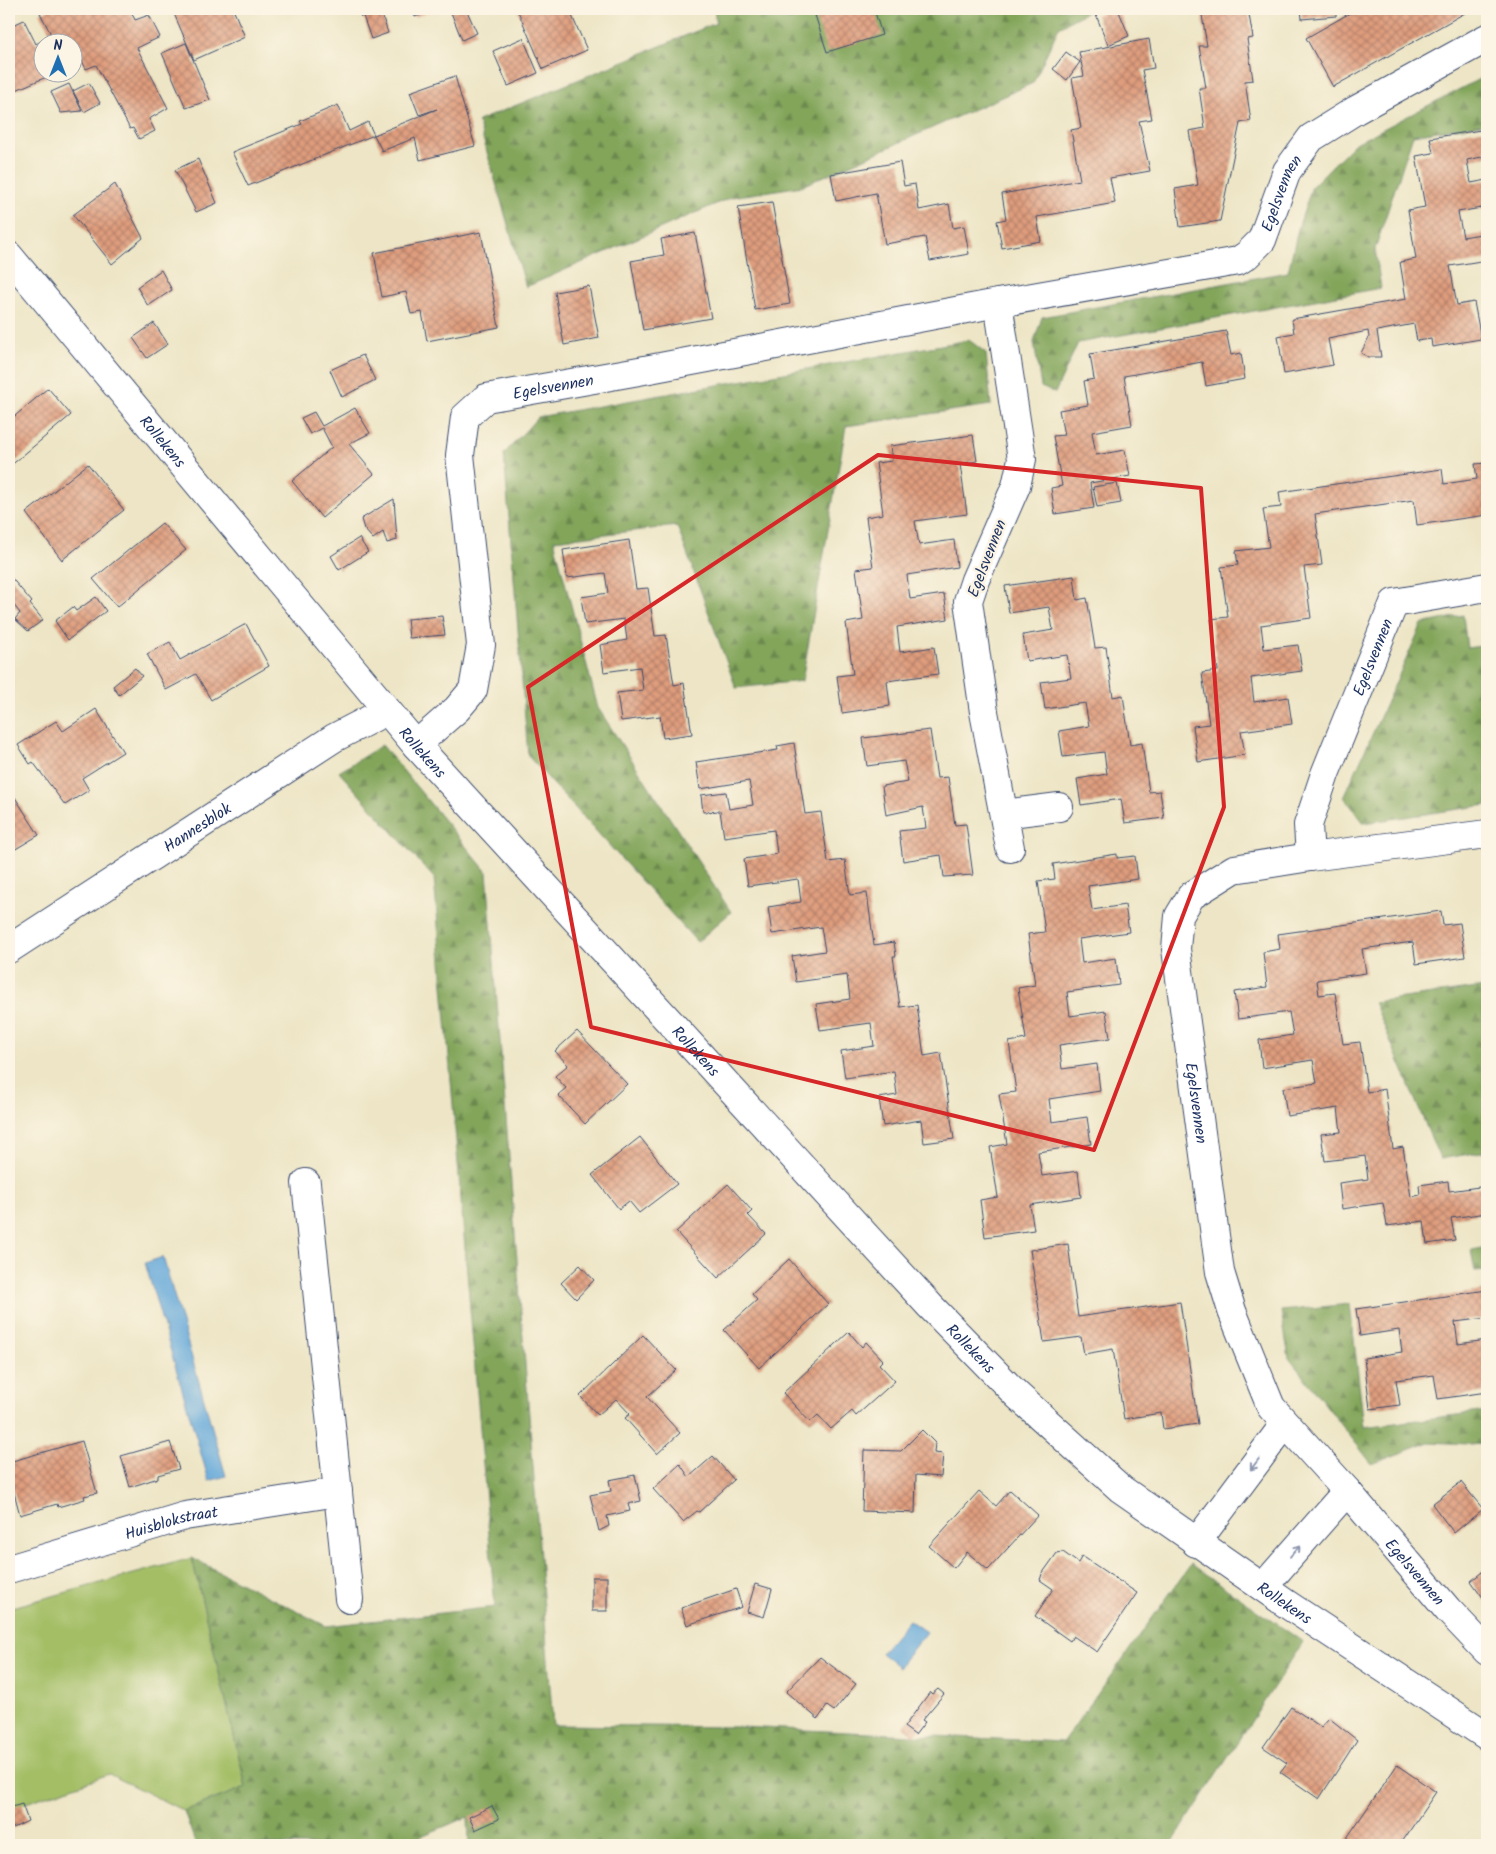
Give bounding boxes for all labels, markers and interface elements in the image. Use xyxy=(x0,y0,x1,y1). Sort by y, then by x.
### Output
north arrow xyxy=(32,32,82,82)
text: N xyxy=(54,35,63,57)
street label: Egelsvennen xyxy=(1255,150,1309,236)
street label: Egelsvennen xyxy=(511,368,596,407)
street label: Rollekens xyxy=(133,410,191,474)
street label: Egelsvennen xyxy=(961,516,1014,601)
street label: Egelsvennen xyxy=(1347,615,1400,700)
street label: Rollekens xyxy=(392,722,452,785)
street label: Hannesblok xyxy=(159,797,237,860)
street label: Rollekens xyxy=(665,1021,725,1083)
street label: Egelsvennen xyxy=(1178,1061,1213,1145)
street label: Rollekens xyxy=(940,1318,1001,1380)
one-way arrow xyxy=(1250,1457,1261,1470)
street label: Huisblokstraat xyxy=(122,1500,221,1547)
street label: Egelsvennen xyxy=(1378,1533,1450,1612)
one-way arrow xyxy=(1289,1544,1300,1557)
street label: Rollekens xyxy=(1251,1576,1317,1632)

